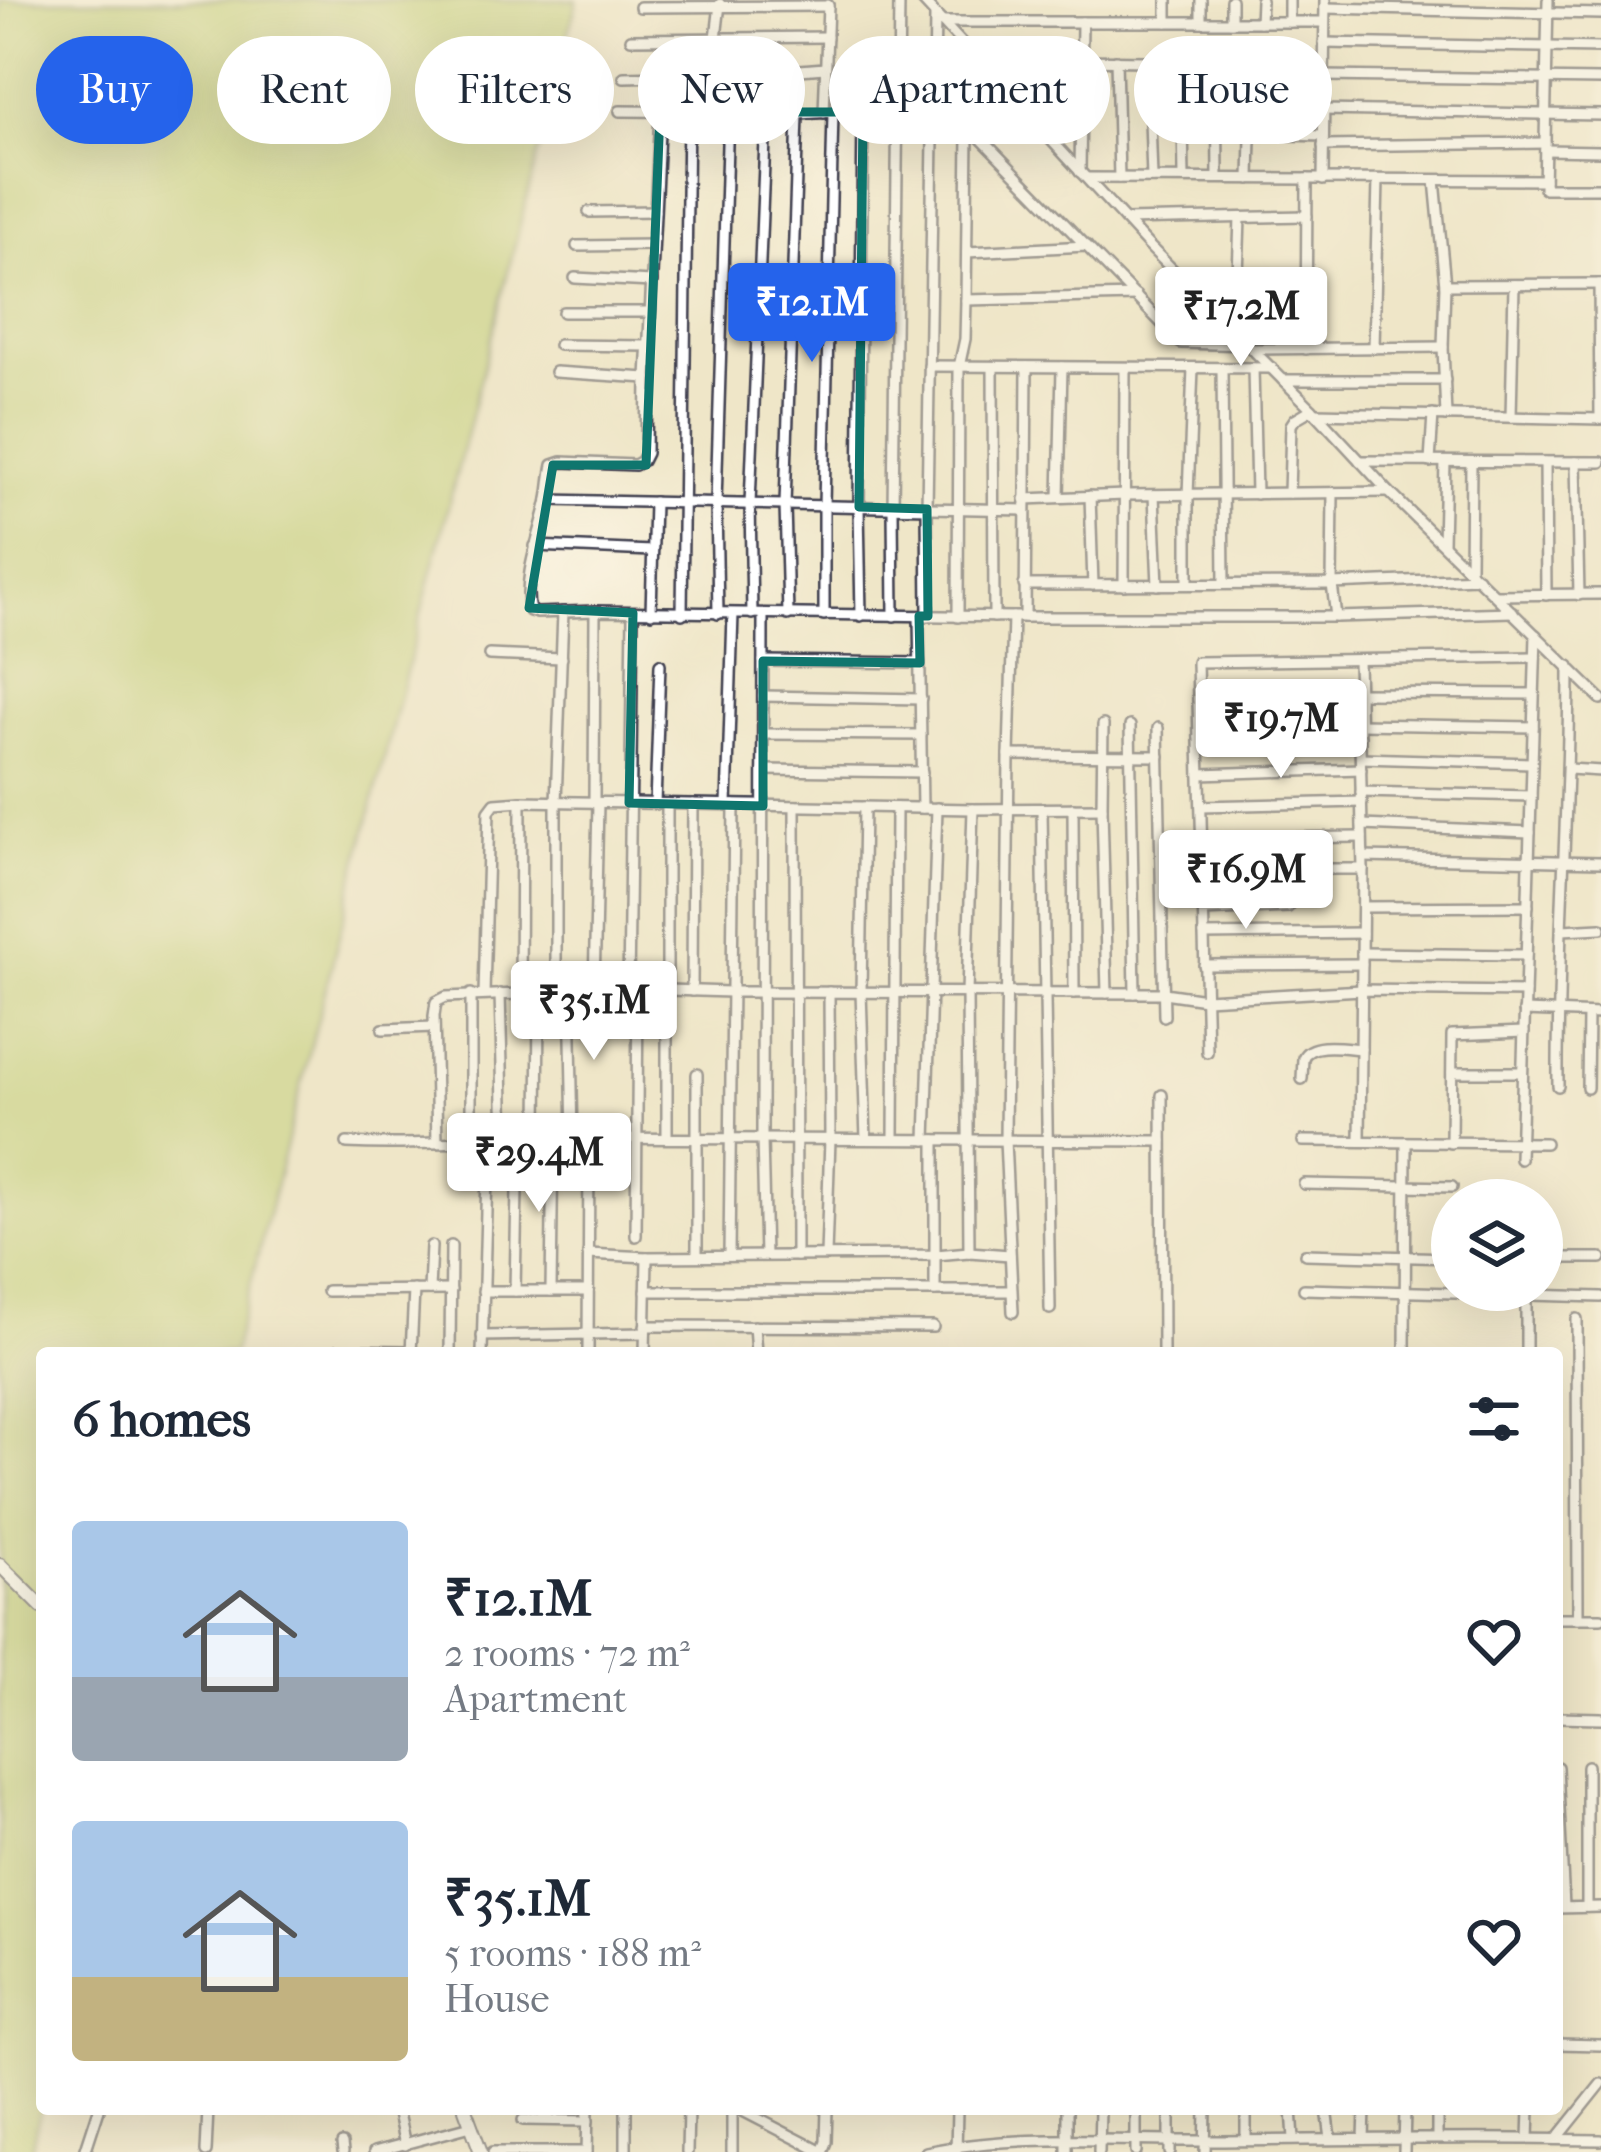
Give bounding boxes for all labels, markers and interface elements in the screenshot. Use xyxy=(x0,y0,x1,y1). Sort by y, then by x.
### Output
chip: Buy xyxy=(36,36,193,144)
chip: Rent xyxy=(217,36,391,144)
chip: Filters xyxy=(415,36,614,144)
chip: New xyxy=(638,36,805,144)
chip: Apartment xyxy=(829,36,1110,144)
chip: House xyxy=(1134,36,1332,144)
pin: ₹12.1M xyxy=(714,263,910,365)
pin: ₹17.2M xyxy=(1143,267,1339,369)
text: ₹12.1M xyxy=(755,279,869,325)
text: ₹17.2M xyxy=(1182,283,1300,329)
pin: ₹19.7M xyxy=(1183,679,1379,781)
text: ₹19.7M xyxy=(1223,695,1339,741)
pin: ₹16.9M xyxy=(1148,830,1344,932)
text: ₹16.9M xyxy=(1186,846,1306,892)
pin: ₹35.1M xyxy=(496,961,692,1063)
text: ₹35.1M xyxy=(538,977,650,1023)
pin: ₹29.4M xyxy=(441,1113,637,1215)
text: ₹29.4M xyxy=(474,1129,604,1175)
map controls xyxy=(1431,1179,1563,1311)
button: layers xyxy=(1431,1179,1563,1311)
icon: filters xyxy=(1461,1386,1527,1452)
text: 6 homes xyxy=(72,1389,251,1449)
text: ₹12.1M xyxy=(444,1568,592,1628)
icon: home xyxy=(168,1569,312,1713)
icon: heart xyxy=(1461,1608,1527,1674)
text: 2 rooms · 72 m² xyxy=(444,1630,690,1676)
text: Apartment xyxy=(444,1676,627,1722)
text: ₹35.1M xyxy=(444,1868,591,1928)
icon: home xyxy=(168,1869,312,2013)
icon: heart xyxy=(1461,1908,1527,1974)
text: 5 rooms · 188 m² xyxy=(444,1930,701,1976)
text: House xyxy=(444,1976,550,2022)

